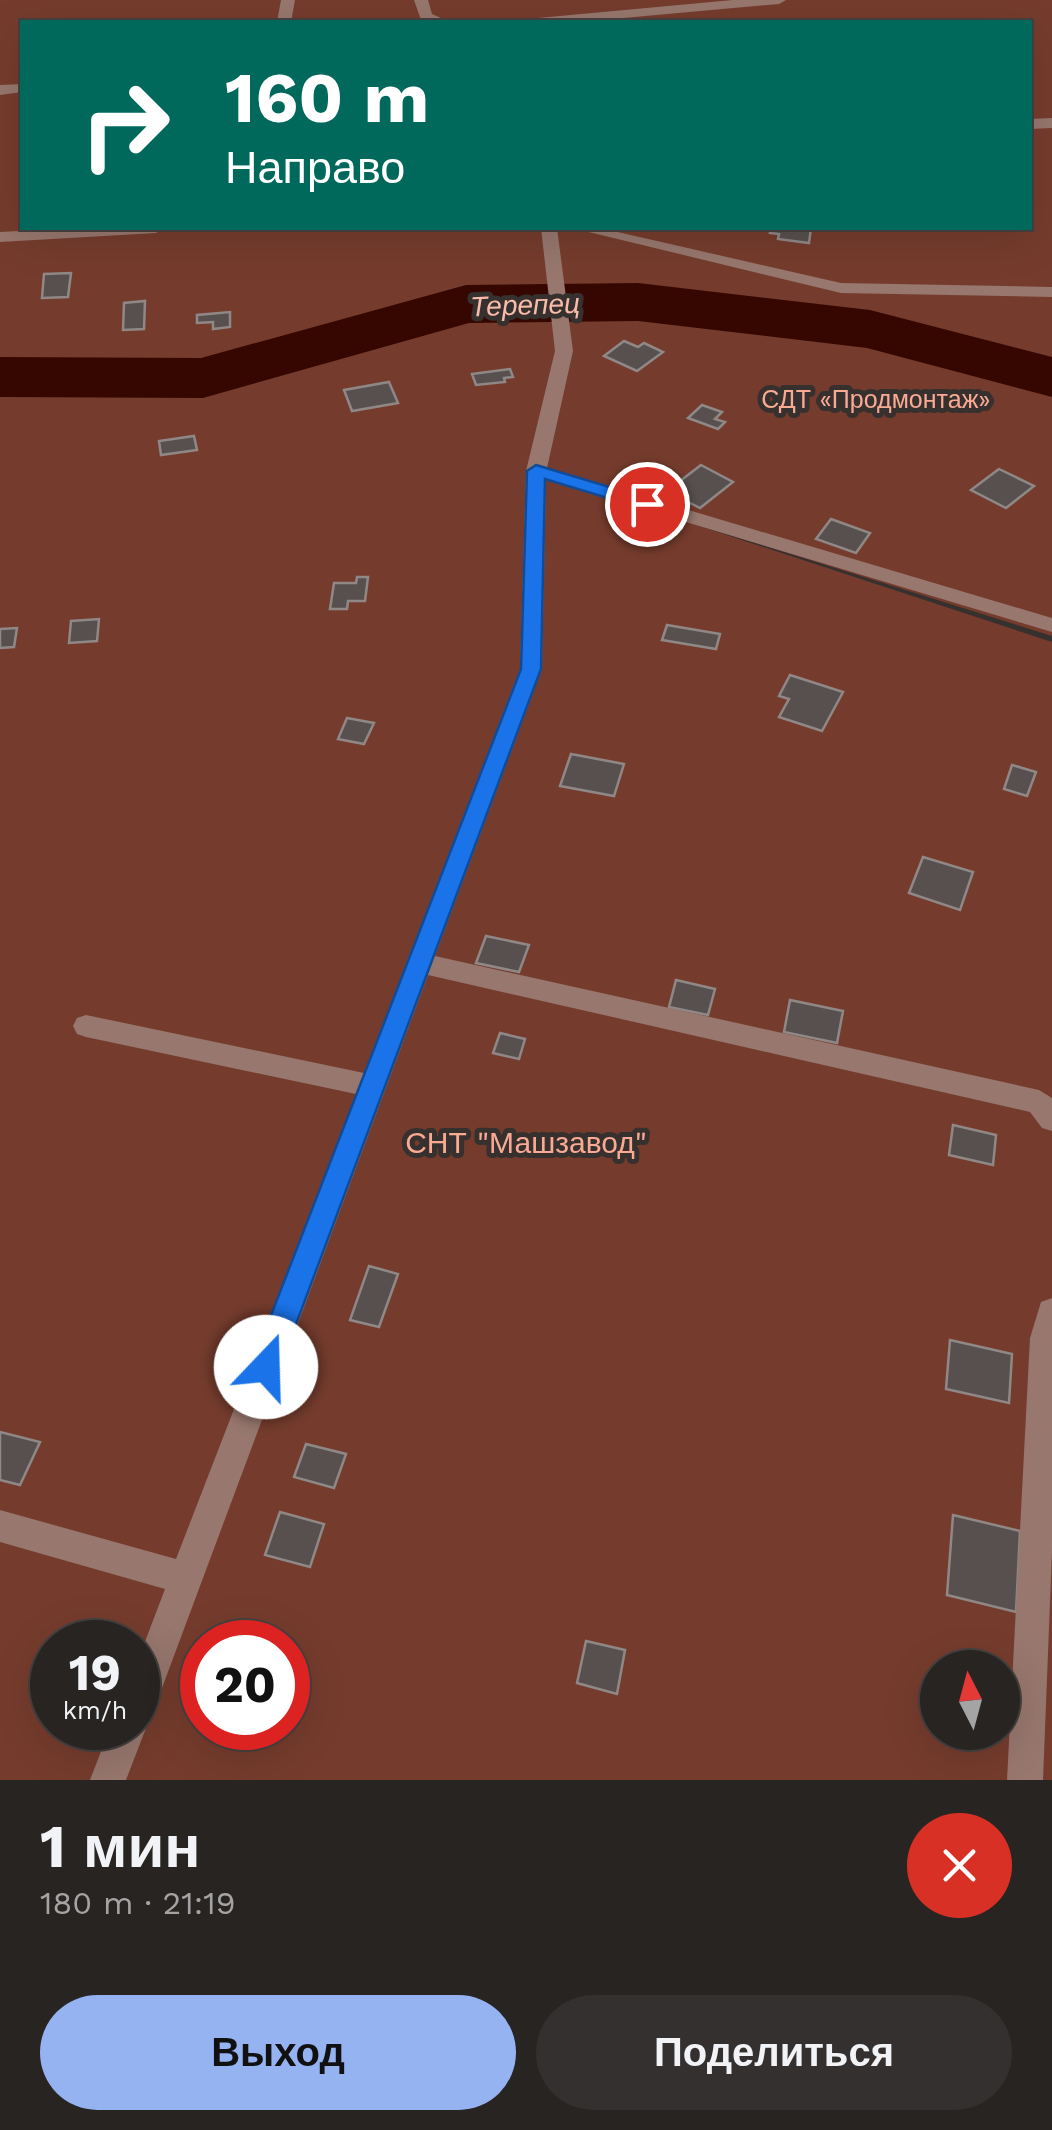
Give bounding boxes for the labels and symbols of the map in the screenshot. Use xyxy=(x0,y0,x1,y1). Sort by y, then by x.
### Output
water label: Терепец xyxy=(470,287,580,323)
park label: СДТ «Продмонтаж» xyxy=(761,385,991,414)
pin xyxy=(605,462,690,547)
park label: СНТ "Машзавод" xyxy=(405,1125,647,1160)
position arrow xyxy=(214,1315,318,1419)
speed limit sign: 20 xyxy=(180,1620,310,1750)
north arrow xyxy=(920,1650,1020,1750)

